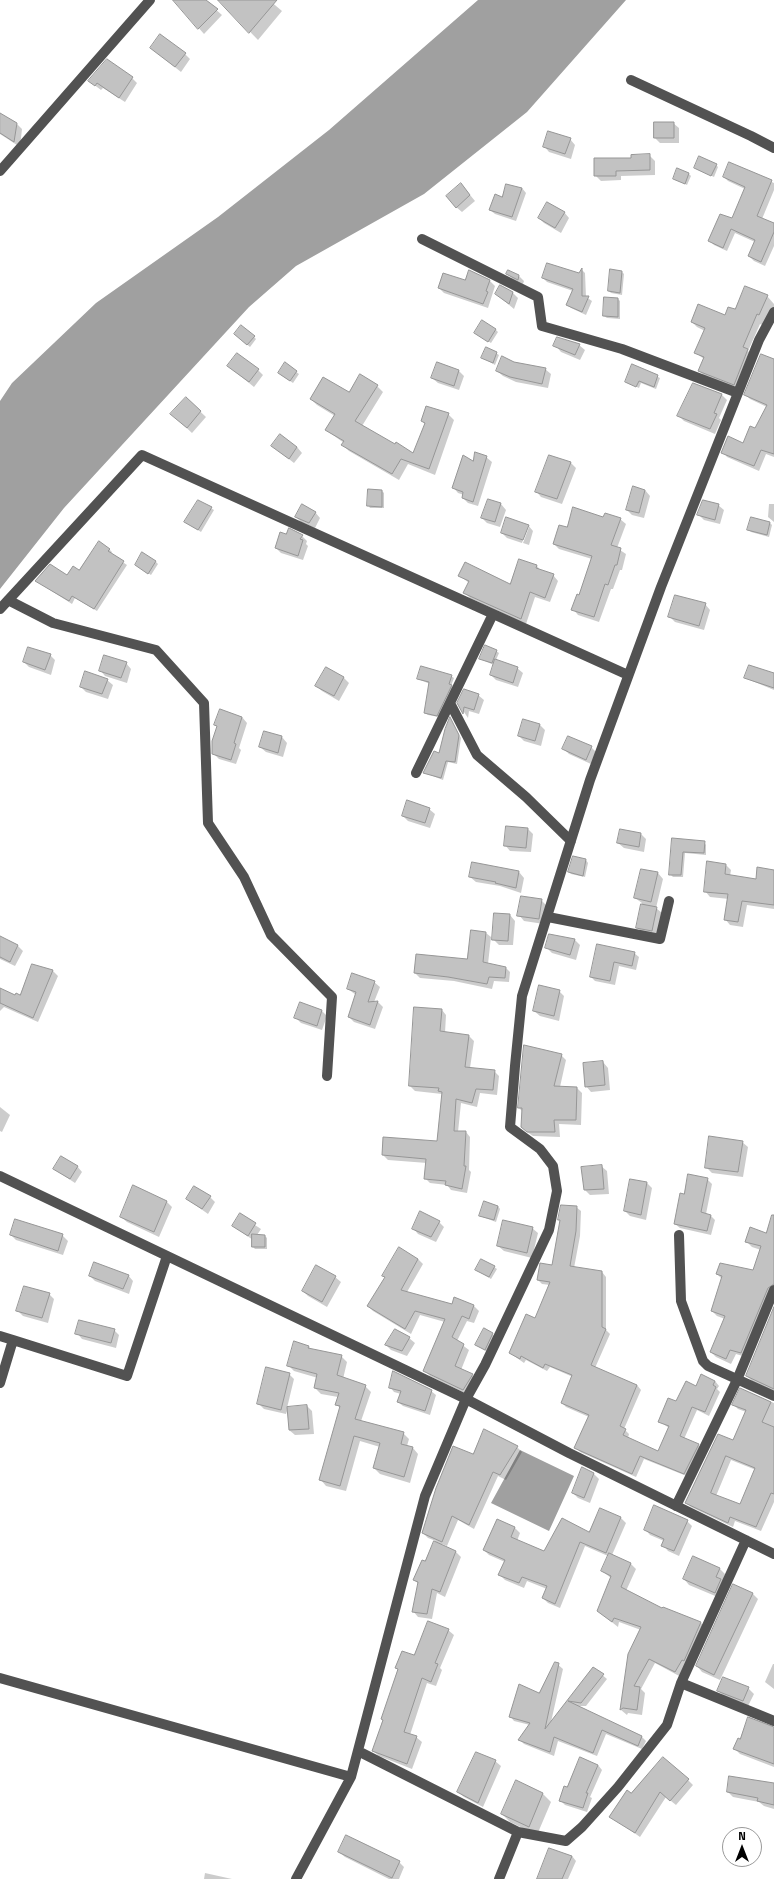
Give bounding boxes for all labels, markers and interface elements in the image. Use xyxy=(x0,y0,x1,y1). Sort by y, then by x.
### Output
north arrow xyxy=(722,1827,762,1867)
text: N xyxy=(738,1828,746,1844)

